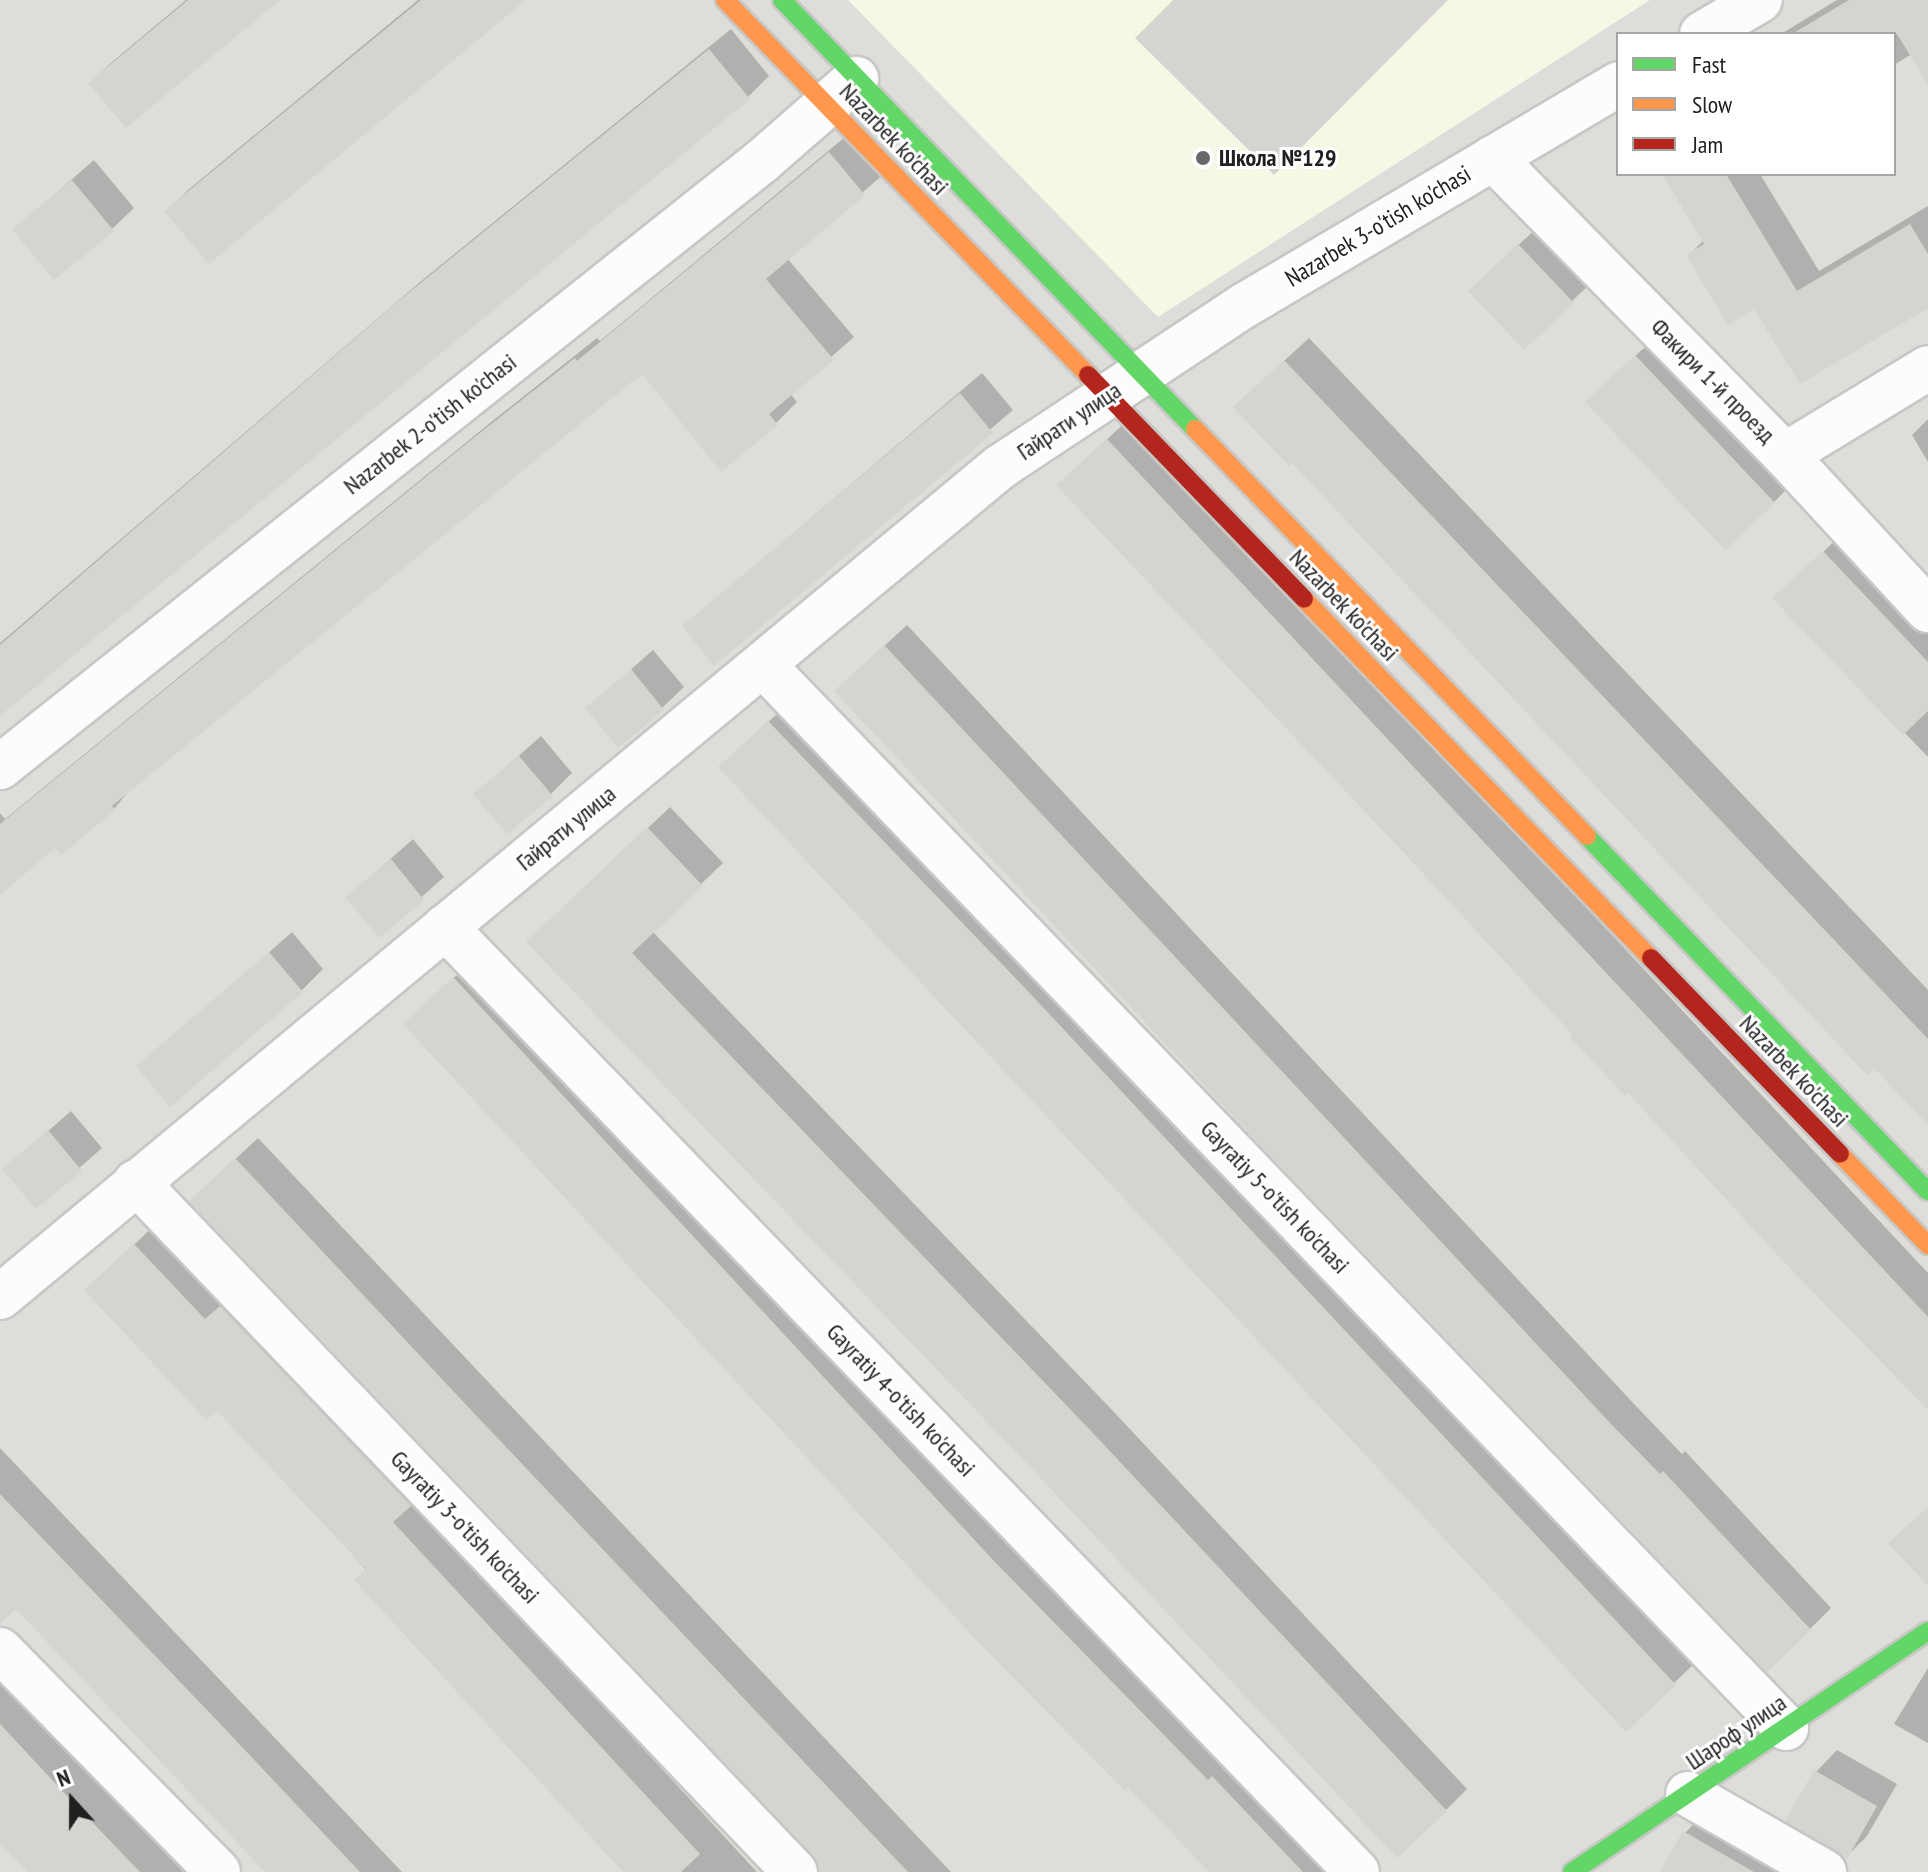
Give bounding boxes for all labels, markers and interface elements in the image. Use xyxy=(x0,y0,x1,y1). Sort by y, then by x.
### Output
legend xyxy=(1616,32,1896,176)
text: Fast xyxy=(1692,49,1726,80)
street label: Nazarbek ko'chasi xyxy=(833,77,955,201)
text: Slow xyxy=(1692,89,1732,120)
text: Jam xyxy=(1692,129,1723,160)
place label: Школа №129 xyxy=(1219,144,1336,172)
marker: Школа №129 xyxy=(1194,149,1212,167)
street label: Nazarbek 3-o'tish ko'chasi xyxy=(1280,159,1476,293)
street label: Факири 1-й проезд xyxy=(1645,313,1781,449)
street label: Nazarbek 2-o'tish ko'chasi xyxy=(338,347,522,501)
street label: Гайрати улица xyxy=(1012,376,1126,466)
street label: Nazarbek ko'chasi xyxy=(1283,543,1405,667)
street label: Гайрати улица xyxy=(511,779,621,877)
street label: Nazarbek ko'chasi xyxy=(1733,1009,1855,1133)
street label: Gayratiy 5-o'tish ko'chasi xyxy=(1194,1114,1356,1280)
street label: Gayratiy 4-o'tish ko'chasi xyxy=(820,1317,982,1483)
street label: Gayratiy 3-o'tish ko'chasi xyxy=(384,1444,546,1610)
street label: Шароф улица xyxy=(1680,1688,1792,1776)
north arrow xyxy=(32,1760,112,1840)
text: N xyxy=(53,1762,74,1793)

